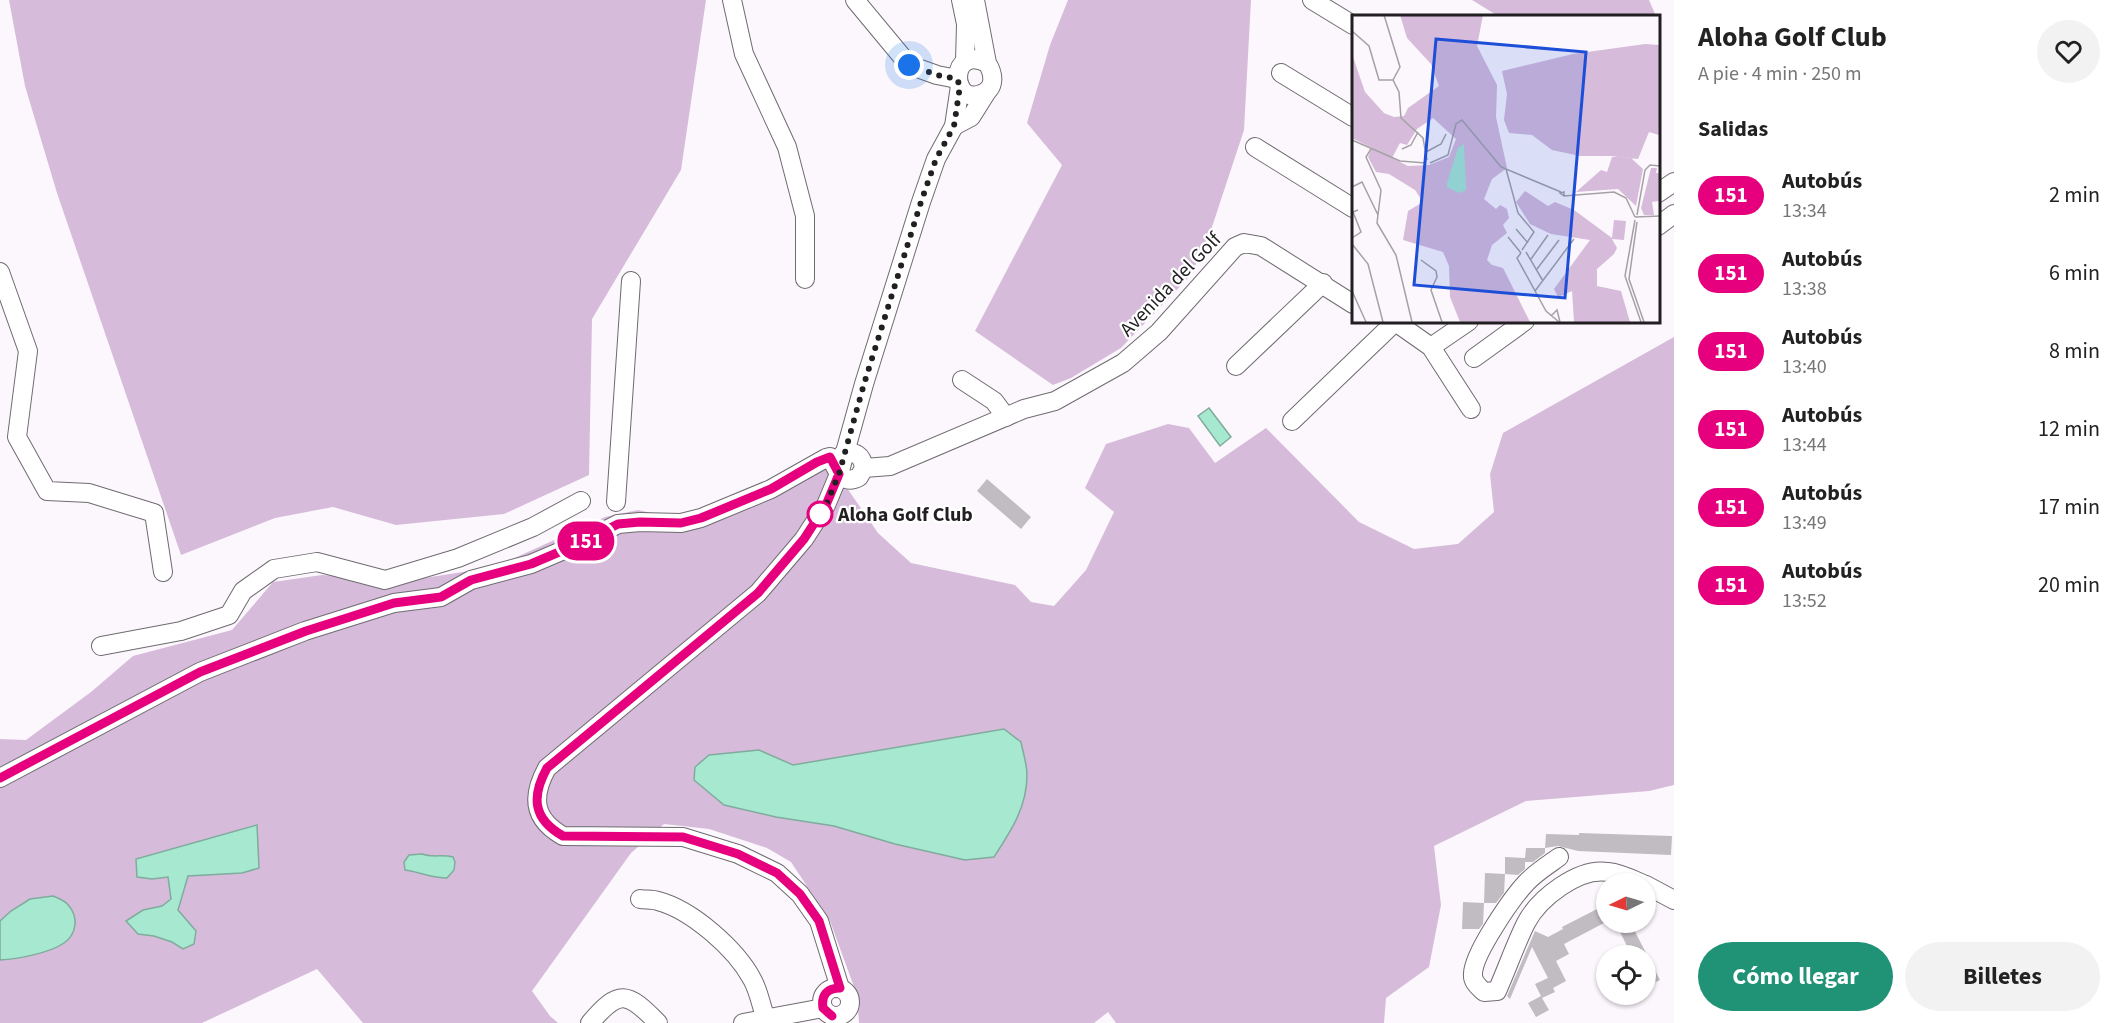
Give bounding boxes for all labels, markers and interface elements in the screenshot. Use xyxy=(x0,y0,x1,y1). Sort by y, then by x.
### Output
inset map xyxy=(1352,15,1659,322)
text: Aloha Golf Club xyxy=(1698,17,1887,57)
button: heart xyxy=(2037,20,2100,83)
your location xyxy=(894,50,924,80)
text: A pie · 4 min · 250 m xyxy=(1698,60,1862,88)
text: Salidas xyxy=(1698,113,1768,145)
text: Autobús xyxy=(1782,165,1862,197)
text: 2 min xyxy=(2049,179,2100,211)
text: 151 xyxy=(1714,180,1748,210)
text: 13:34 xyxy=(1782,197,1827,225)
street label: Avenida del Golf xyxy=(1114,226,1229,343)
text: Autobús xyxy=(1782,243,1862,275)
text: 6 min xyxy=(2049,257,2100,289)
text: 151 xyxy=(1714,258,1748,288)
text: 13:38 xyxy=(1782,275,1827,303)
text: Autobús xyxy=(1782,321,1862,353)
text: 8 min xyxy=(2049,335,2100,367)
text: 151 xyxy=(1714,336,1748,366)
text: 13:40 xyxy=(1782,353,1827,381)
text: Autobús xyxy=(1782,399,1862,431)
text: 12 min xyxy=(2038,413,2100,445)
text: 151 xyxy=(1714,414,1748,444)
text: 13:44 xyxy=(1782,431,1827,459)
text: Autobús xyxy=(1782,477,1862,509)
text: 17 min xyxy=(2038,491,2100,523)
text: 151 xyxy=(1714,492,1748,522)
marker: Aloha Golf Club xyxy=(807,501,833,527)
place label: Aloha Golf Club xyxy=(837,501,973,529)
text: 13:49 xyxy=(1782,509,1827,537)
line badge: 151 xyxy=(552,522,620,560)
text: 151 xyxy=(569,526,603,556)
text: Autobús xyxy=(1782,555,1862,587)
text: 20 min xyxy=(2038,569,2100,601)
text: 151 xyxy=(1714,570,1748,600)
text: 13:52 xyxy=(1782,587,1827,615)
north arrow xyxy=(1596,873,1656,933)
map controls xyxy=(1596,873,1656,1005)
button: Cómo llegar xyxy=(1698,942,1893,1011)
button: Billetes xyxy=(1905,942,2100,1011)
button: locate xyxy=(1596,945,1656,1005)

